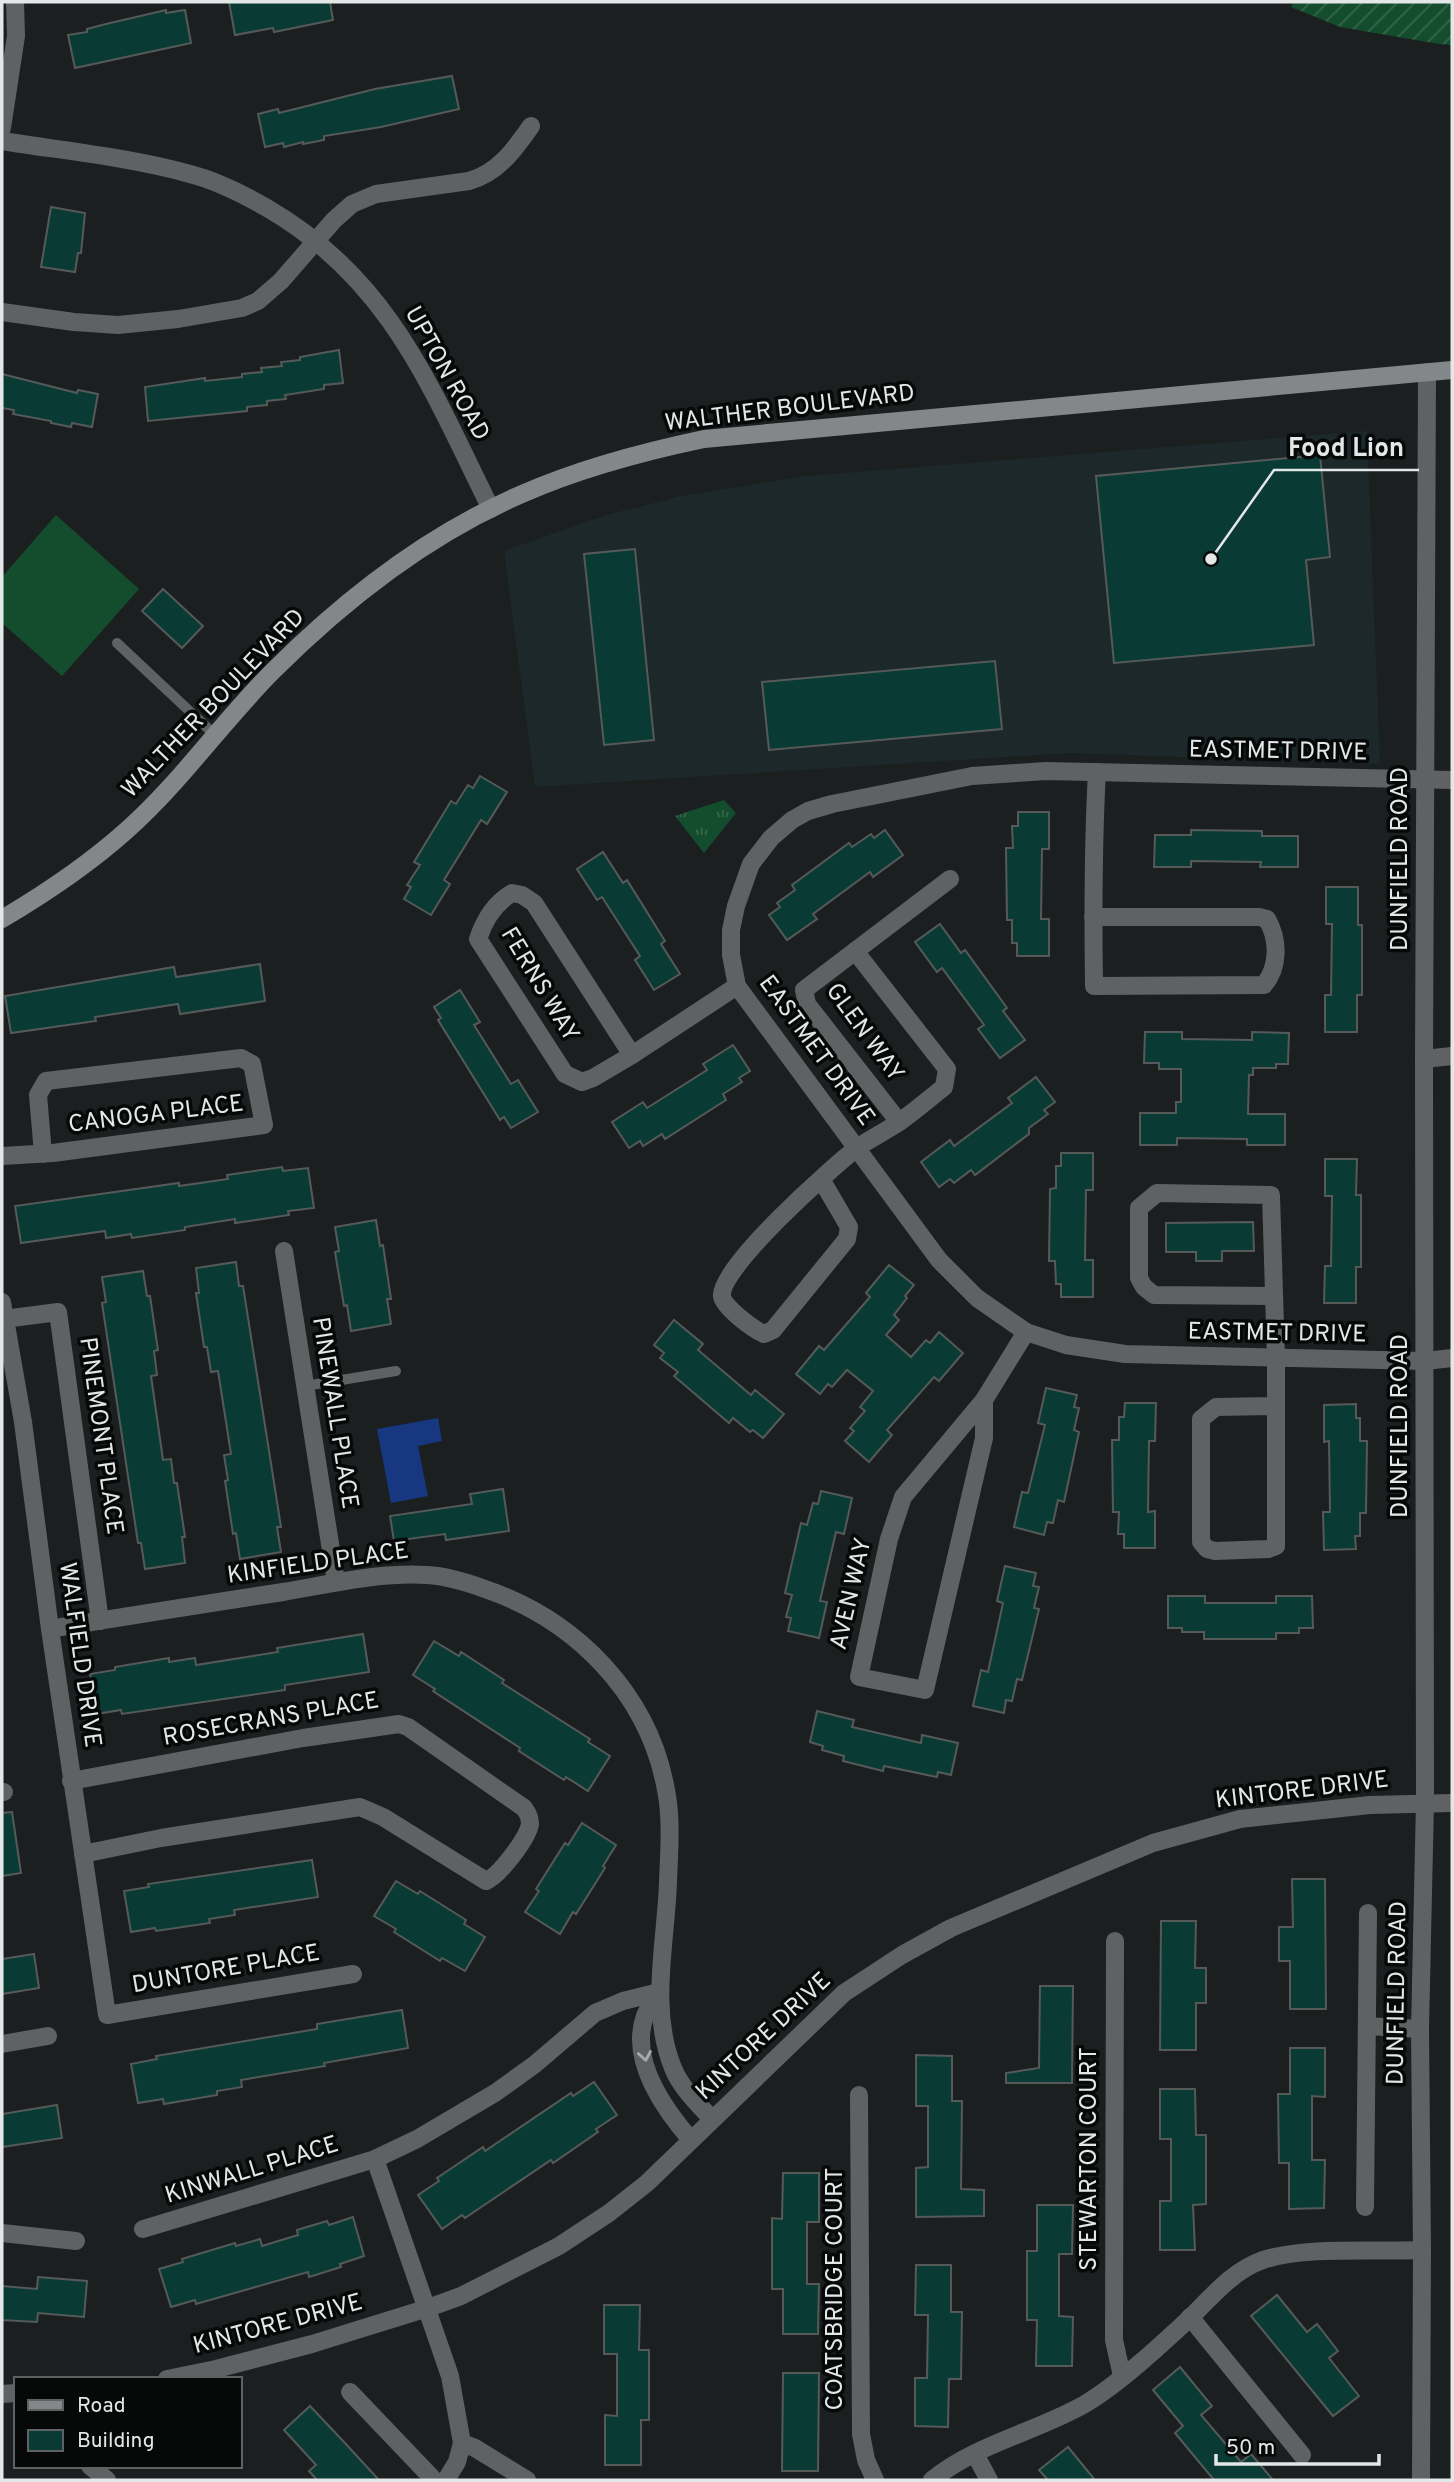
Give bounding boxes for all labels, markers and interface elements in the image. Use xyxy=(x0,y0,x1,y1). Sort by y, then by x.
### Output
street label: UPTON ROAD xyxy=(397,302,495,446)
street label: WALTHER BOULEVARD xyxy=(663,379,917,439)
callout: Food Lion xyxy=(1274,423,1419,470)
text: Food Lion xyxy=(1288,433,1404,466)
street label: WALTHER BOULEVARD xyxy=(116,603,312,805)
street label: EASTMET DRIVE xyxy=(1188,735,1368,769)
street label: DUNFIELD ROAD xyxy=(1386,767,1416,951)
street label: FERNS WAY xyxy=(493,922,585,1048)
street label: EASTMET DRIVE xyxy=(751,970,881,1132)
street label: GLEN WAY xyxy=(818,978,910,1088)
street label: CANOGA PLACE xyxy=(67,1089,245,1141)
street label: PINEWALL PLACE xyxy=(304,1315,364,1511)
street label: EASTMET DRIVE xyxy=(1187,1317,1367,1351)
street label: DUNFIELD ROAD xyxy=(1386,1334,1416,1518)
street label: PINEMONT PLACE xyxy=(71,1335,129,1537)
street label: AVEN WAY xyxy=(825,1535,879,1653)
street label: KINFIELD PLACE xyxy=(225,1536,411,1592)
street label: WALFIELD DRIVE xyxy=(51,1561,107,1749)
street label: ROSECRANS PLACE xyxy=(161,1686,381,1754)
street label: KINTORE DRIVE xyxy=(1214,1765,1390,1817)
street label: DUNFIELD ROAD xyxy=(1381,1901,1415,2085)
street label: DUNTORE PLACE xyxy=(130,1939,322,2001)
street label: KINTORE DRIVE xyxy=(690,1967,838,2107)
street label: STEWARTON COURT xyxy=(1075,2047,1105,2271)
one-way arrow xyxy=(637,2050,652,2062)
street label: KINWALL PLACE xyxy=(162,2130,342,2212)
street label: COATSBRIDGE COURT xyxy=(821,2167,851,2411)
street label: KINTORE DRIVE xyxy=(190,2288,366,2362)
legend xyxy=(14,2377,242,2468)
text: Road xyxy=(77,2393,126,2420)
scale bar xyxy=(1216,2422,1379,2466)
text: Building xyxy=(77,2428,155,2455)
text: 50 m xyxy=(1226,2435,1275,2462)

